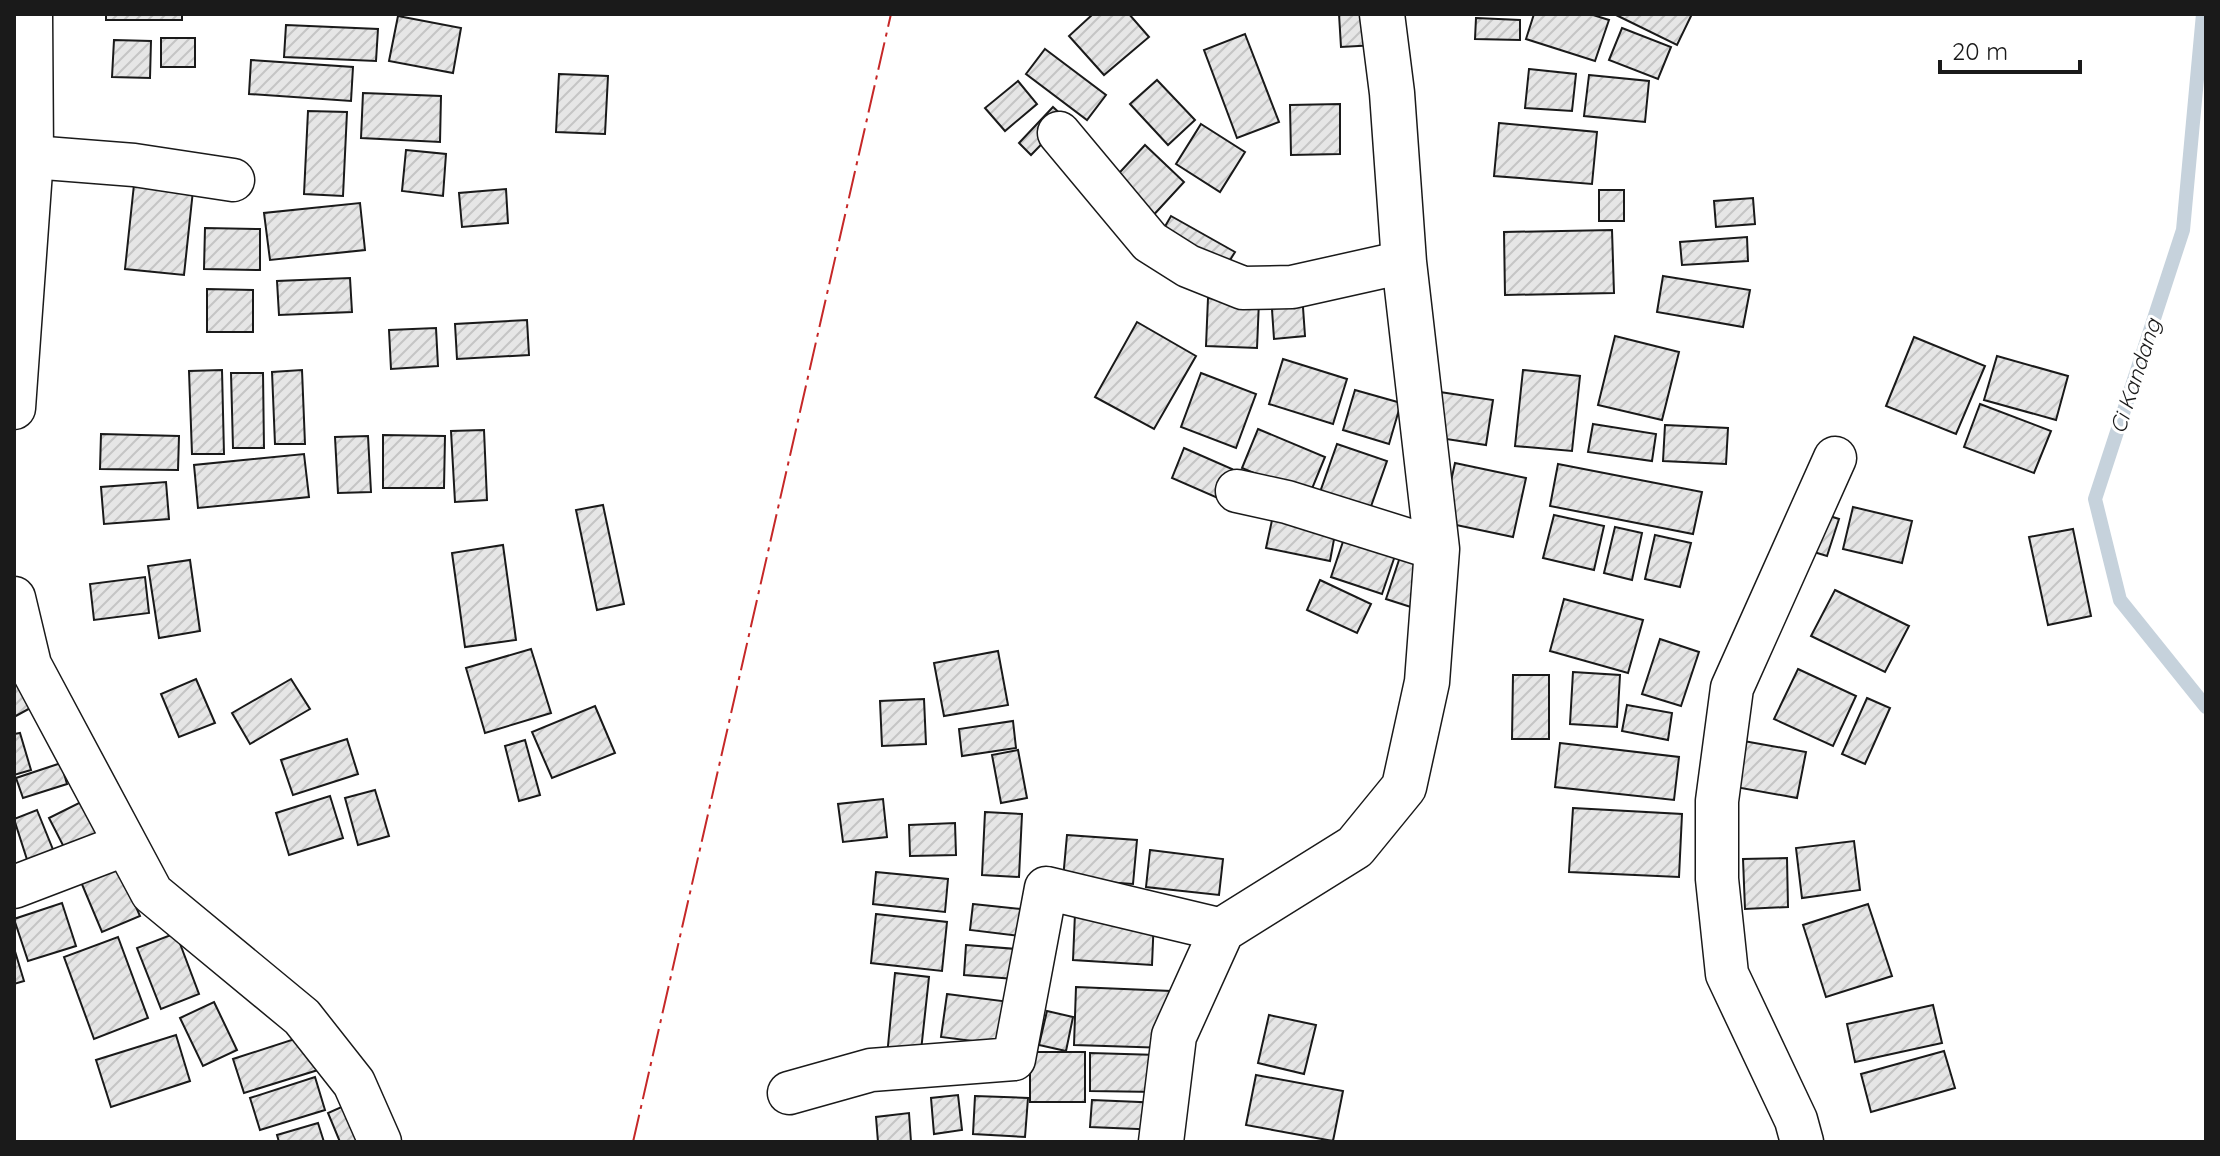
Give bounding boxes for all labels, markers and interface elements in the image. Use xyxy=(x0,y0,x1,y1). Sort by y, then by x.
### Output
scale bar xyxy=(1940,24,2080,74)
text: 20 m xyxy=(1952,36,2008,66)
water label: Ci Kandang xyxy=(2103,314,2167,437)

